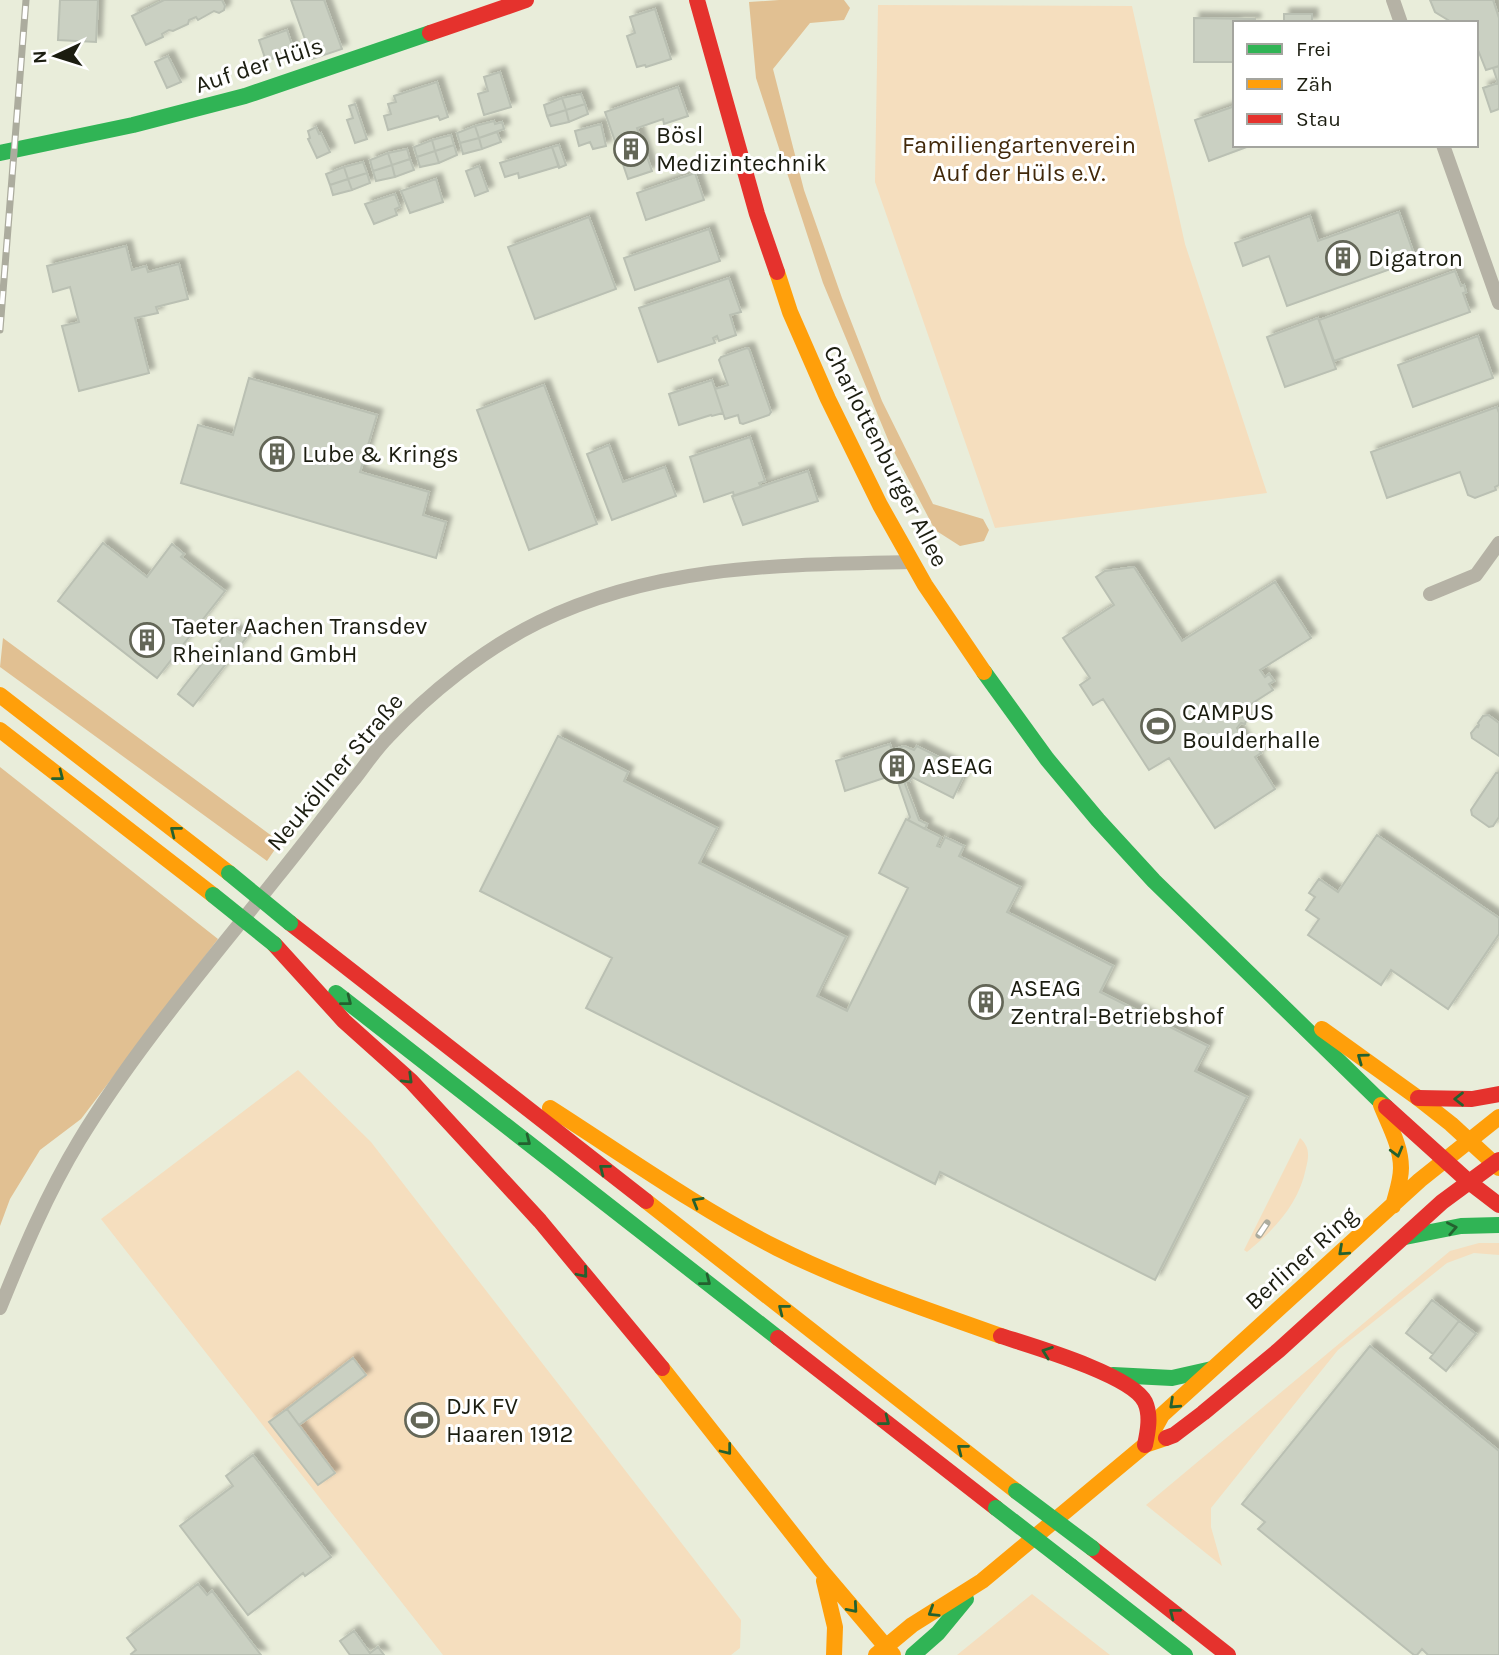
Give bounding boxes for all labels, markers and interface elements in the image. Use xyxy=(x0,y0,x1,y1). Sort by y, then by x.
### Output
north arrow xyxy=(21,21,91,91)
legend xyxy=(1233,21,1478,147)
street label: Auf der Hüls xyxy=(191,31,327,99)
text: Frei xyxy=(1296,37,1332,61)
text: N xyxy=(29,50,51,65)
text: Zäh xyxy=(1296,72,1333,96)
text: Stau xyxy=(1296,107,1341,131)
place label: Bösl Medizintechnik xyxy=(656,121,826,177)
building icon: Bösl Medizintechnik xyxy=(612,130,650,168)
park label: Familiengartenverein Auf der Hüls e.V. xyxy=(902,131,1136,187)
building icon: Digatron xyxy=(1324,239,1362,277)
place label: Digatron xyxy=(1368,244,1463,272)
street label: Charlottenburger Allee xyxy=(818,341,954,571)
building icon: Lube & Krings xyxy=(258,435,296,473)
place label: Lube & Krings xyxy=(302,440,459,468)
place label: Taeter Aachen Transdev Rheinland GmbH xyxy=(172,612,427,668)
building icon: Taeter Aachen Transdev Rheinland GmbH xyxy=(128,621,166,659)
street label: Neuköllner Straße xyxy=(261,688,409,856)
place label: CAMPUS Boulderhalle xyxy=(1182,698,1320,754)
sports icon: CAMPUS Boulderhalle xyxy=(1139,707,1177,745)
building icon: ASEAG xyxy=(878,747,916,785)
place label: ASEAG xyxy=(922,752,993,780)
one-way arrow xyxy=(51,767,64,780)
one-way arrow xyxy=(170,827,183,840)
place label: ASEAG Zentral-Betriebshof xyxy=(1010,974,1225,1030)
building icon: ASEAG Zentral-Betriebshof xyxy=(967,983,1005,1021)
one-way arrow xyxy=(339,993,352,1006)
one-way arrow xyxy=(1357,1054,1370,1066)
one-way arrow xyxy=(400,1071,413,1084)
one-way arrow xyxy=(1453,1091,1463,1107)
one-way arrow xyxy=(519,1133,531,1146)
one-way arrow xyxy=(1389,1145,1403,1157)
one-way arrow xyxy=(599,1164,611,1177)
one-way arrow xyxy=(691,1197,704,1210)
street label: Berliner Ring xyxy=(1239,1200,1363,1316)
one-way arrow xyxy=(1446,1221,1458,1236)
one-way arrow xyxy=(1338,1243,1351,1255)
one-way arrow xyxy=(575,1265,587,1278)
one-way arrow xyxy=(698,1273,710,1286)
one-way arrow xyxy=(778,1304,791,1317)
one-way arrow xyxy=(1041,1346,1054,1360)
place label: DJK FV Haaren 1912 xyxy=(446,1392,573,1448)
one-way arrow xyxy=(1169,1395,1182,1408)
sports icon: DJK FV Haaren 1912 xyxy=(403,1401,441,1439)
one-way arrow xyxy=(878,1413,890,1426)
one-way arrow xyxy=(718,1442,731,1454)
one-way arrow xyxy=(958,1444,970,1457)
one-way arrow xyxy=(845,1600,857,1613)
one-way arrow xyxy=(928,1604,941,1617)
one-way arrow xyxy=(1170,1608,1182,1621)

